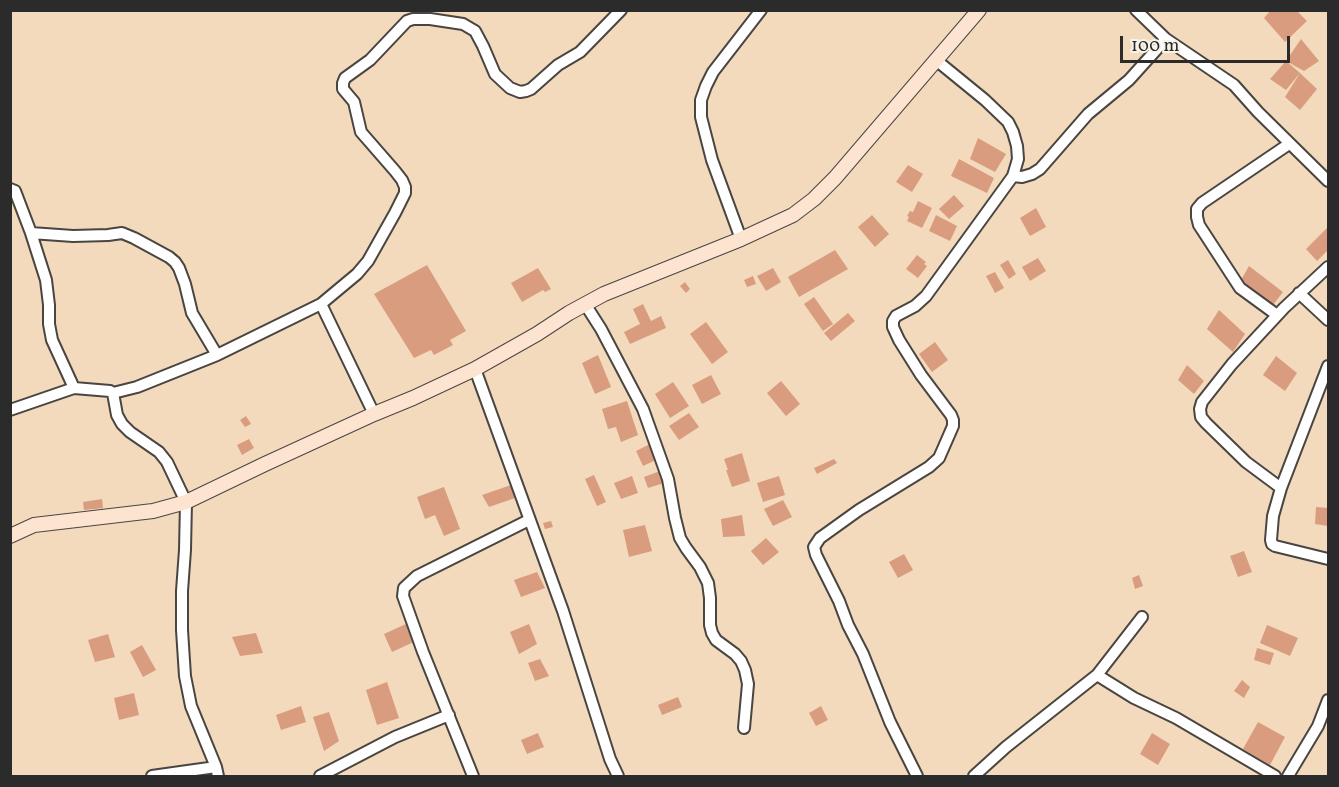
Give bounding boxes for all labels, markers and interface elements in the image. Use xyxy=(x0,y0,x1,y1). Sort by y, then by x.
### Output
scale bar xyxy=(1123,24,1292,62)
text: 100 m xyxy=(1131,34,1180,59)

